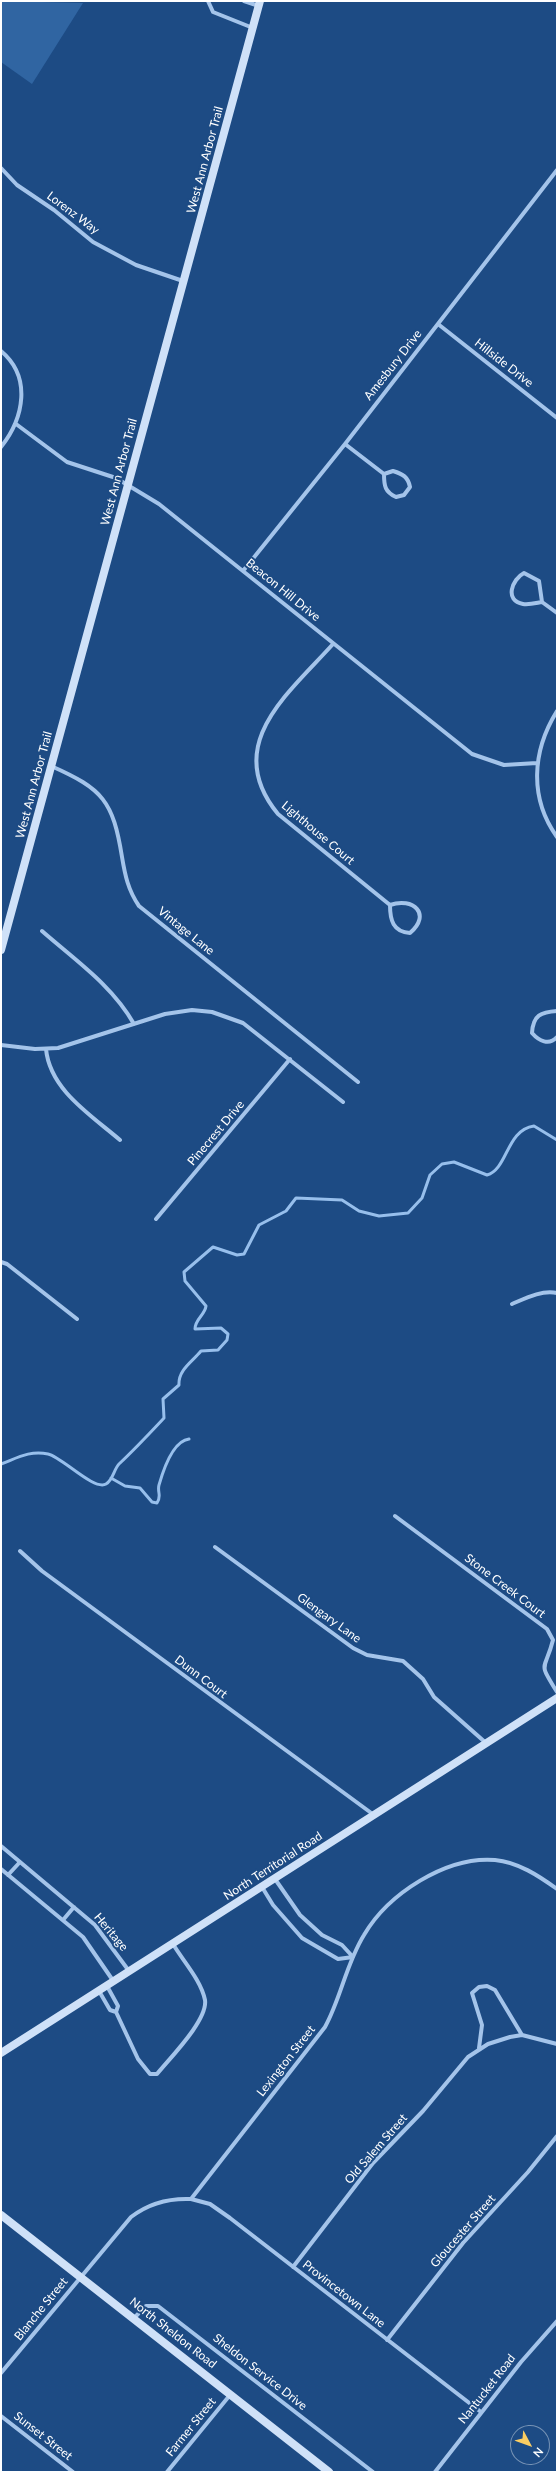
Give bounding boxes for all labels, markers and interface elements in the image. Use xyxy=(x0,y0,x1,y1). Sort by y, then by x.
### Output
street label: West Ann Arbor Trail xyxy=(184,105,226,215)
street label: Lorenz Way xyxy=(44,189,102,237)
street label: Amesbury Drive xyxy=(361,327,425,403)
street label: Hillside Drive xyxy=(472,336,536,390)
street label: West Ann Arbor Trail xyxy=(98,417,140,527)
street label: Beacon Hill Drive xyxy=(243,556,323,624)
street label: West Ann Arbor Trail xyxy=(13,730,55,840)
street label: Lighthouse Court xyxy=(278,798,358,868)
street label: Vintage Lane xyxy=(155,904,217,958)
street label: Pinecrest Drive xyxy=(185,1098,247,1168)
street label: Stone Creek Court xyxy=(462,1551,548,1621)
street label: Glengary Lane xyxy=(294,1590,364,1646)
street label: Dunn Court xyxy=(172,1653,230,1701)
street label: North Territorial Road xyxy=(221,1829,325,1903)
street label: Heritage xyxy=(91,1910,131,1954)
street label: Lexington Street xyxy=(254,2023,318,2099)
street label: Old Salem Street xyxy=(342,2111,410,2187)
street label: Gloucester Street xyxy=(427,2192,499,2270)
street label: Provincetown Lane xyxy=(300,2257,388,2331)
street label: Blanche Street xyxy=(11,2275,71,2343)
street label: North Sheldon Road xyxy=(127,2295,219,2371)
street label: Sheldon Service Drive xyxy=(210,2331,310,2413)
street label: Nantucket Road xyxy=(455,2351,519,2427)
street label: Farmer Street xyxy=(163,2395,219,2459)
street label: Sunset Street xyxy=(11,2409,75,2463)
north arrow xyxy=(510,2425,550,2465)
text: N xyxy=(531,2445,546,2460)

